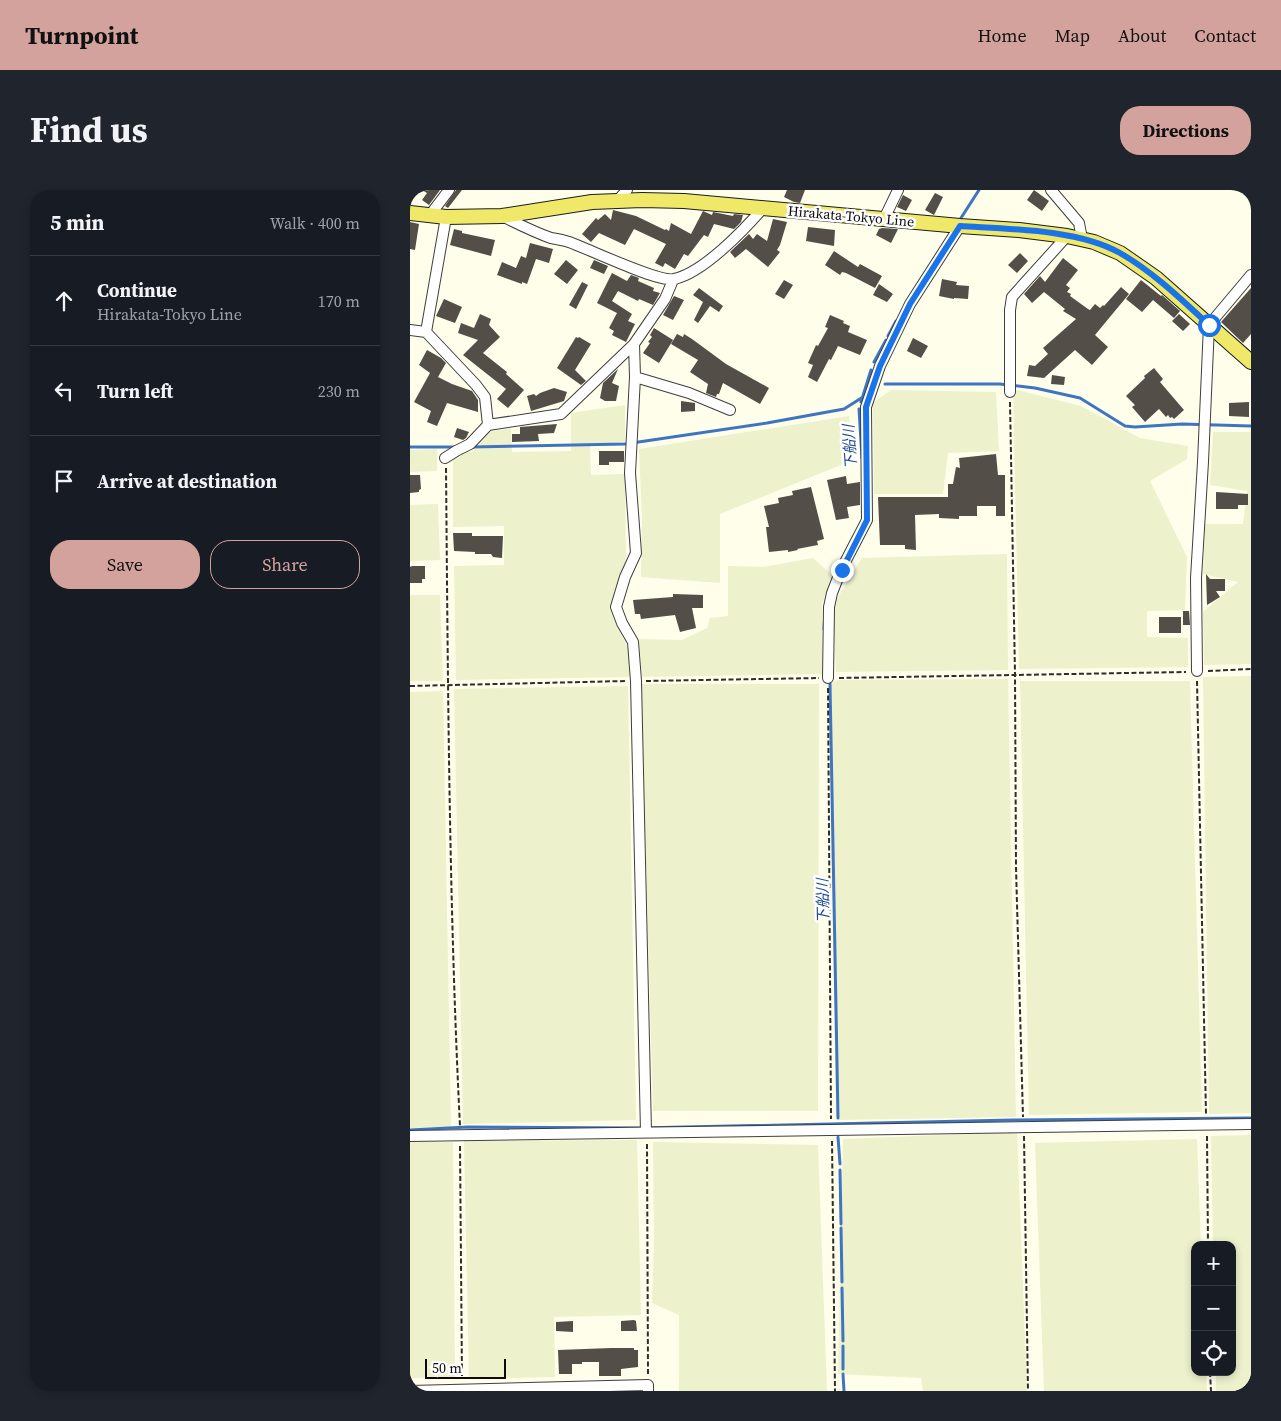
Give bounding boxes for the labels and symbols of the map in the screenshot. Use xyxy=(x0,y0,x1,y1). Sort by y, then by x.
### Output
street label: Hirakata-Tokyo Line xyxy=(787,201,915,231)
route start xyxy=(1198,314,1221,337)
water label: 下船川 xyxy=(837,422,862,470)
route end xyxy=(831,559,854,582)
water label: 下船川 xyxy=(812,876,833,924)
scale bar xyxy=(425,1356,506,1379)

